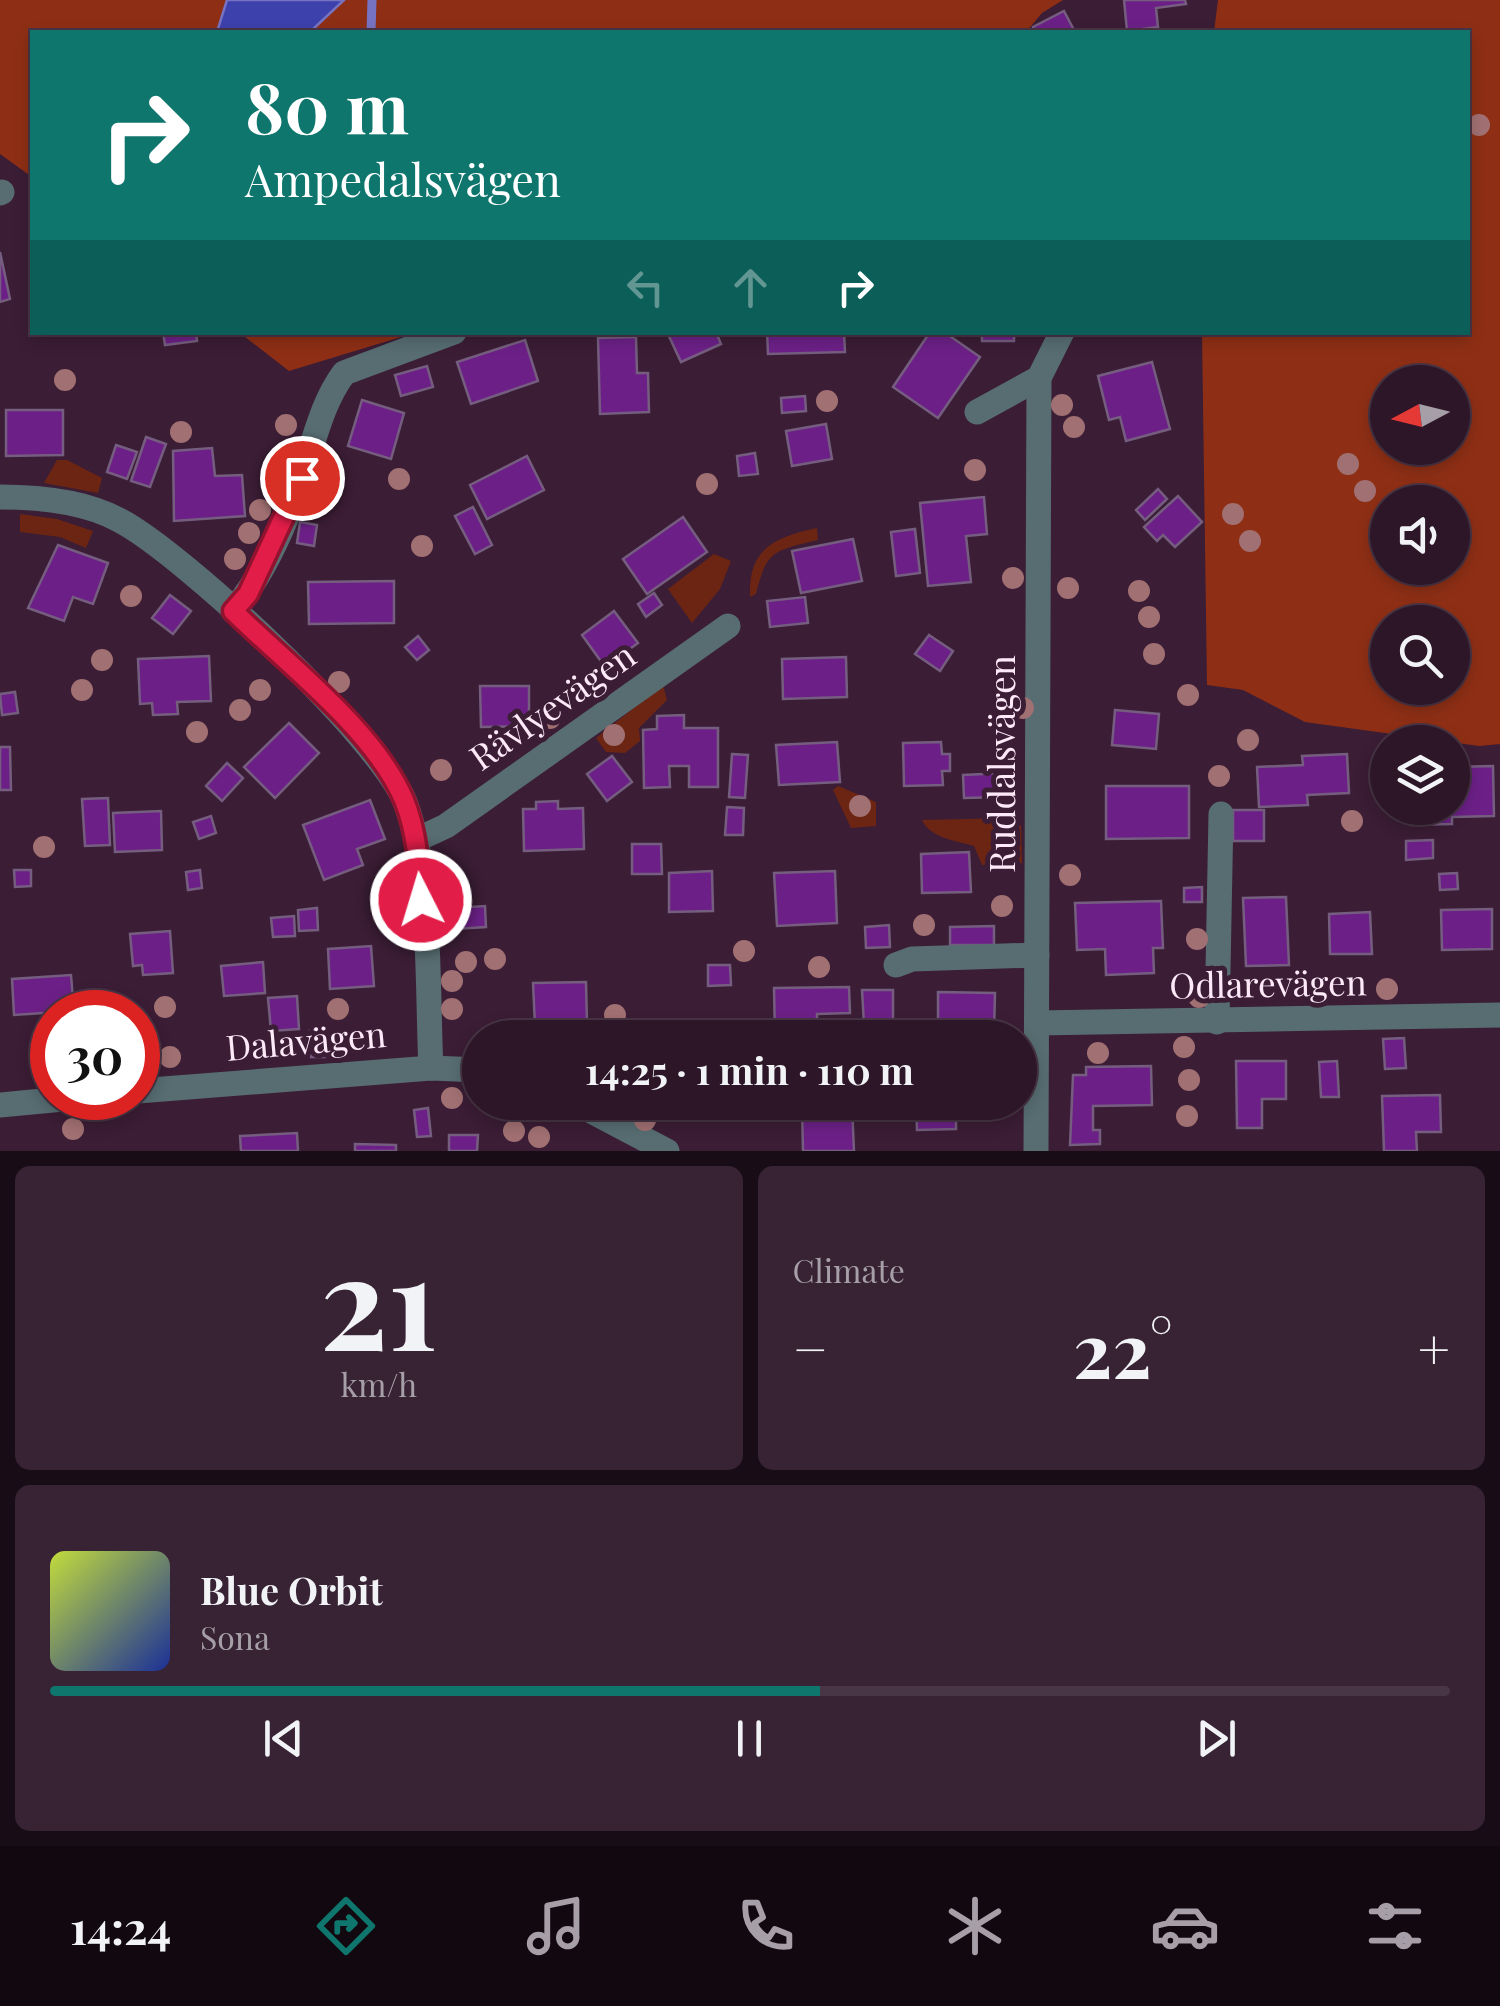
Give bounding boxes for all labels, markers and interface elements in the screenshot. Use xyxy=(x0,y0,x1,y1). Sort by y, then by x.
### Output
text: 80 m xyxy=(245,58,409,152)
icon: right xyxy=(80,70,210,200)
text: Ampedalsvägen xyxy=(245,148,561,208)
icon: left xyxy=(618,260,673,315)
icon: ahead xyxy=(723,260,778,315)
icon: right xyxy=(828,260,883,315)
north arrow xyxy=(1370,365,1470,465)
map controls xyxy=(1370,365,1470,825)
pin xyxy=(260,436,345,521)
icon: arrive xyxy=(275,451,330,506)
button: sound xyxy=(1370,485,1470,585)
button: search xyxy=(1370,605,1470,705)
street label: Rävlyevägen xyxy=(459,631,644,779)
street label: Ruddalsvägen xyxy=(977,655,1024,873)
button: layers xyxy=(1370,725,1470,825)
position arrow xyxy=(369,848,473,952)
street label: Odlarevägen xyxy=(1169,957,1367,1008)
speed limit sign: 30 xyxy=(30,990,160,1120)
street label: Dalavägen xyxy=(224,1009,388,1070)
text: 14:25 · 1 min · 110 m xyxy=(585,1044,914,1095)
text: 21 xyxy=(320,1210,438,1384)
text: Climate xyxy=(793,1248,905,1291)
text: 22° xyxy=(1073,1297,1173,1397)
text: − xyxy=(793,1310,828,1384)
text: + xyxy=(1418,1310,1450,1384)
text: km/h xyxy=(340,1362,417,1405)
text: Blue Orbit xyxy=(200,1564,383,1615)
text: Sona xyxy=(200,1615,270,1658)
icon: previous xyxy=(256,1711,311,1766)
icon: pause xyxy=(722,1711,777,1766)
icon: next xyxy=(1189,1711,1244,1766)
icon: directions xyxy=(311,1891,381,1961)
icon: music xyxy=(521,1891,591,1961)
icon: phone xyxy=(731,1891,801,1961)
icon: climate xyxy=(940,1891,1010,1961)
icon: car xyxy=(1150,1891,1220,1961)
icon: filters xyxy=(1360,1891,1430,1961)
text: 14:24 xyxy=(70,1896,171,1956)

